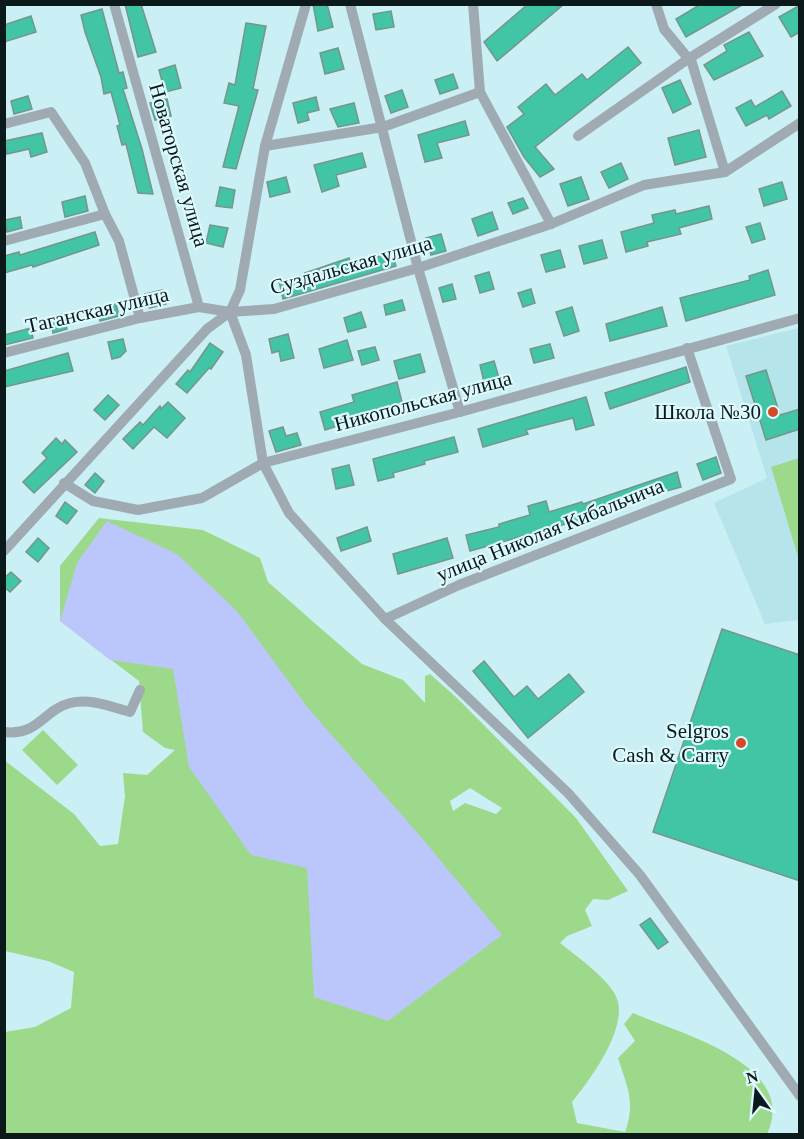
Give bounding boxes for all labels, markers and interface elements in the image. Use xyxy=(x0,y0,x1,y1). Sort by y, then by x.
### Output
street label: Новаторская улица xyxy=(144,80,214,250)
street label: Суздальская улица xyxy=(267,230,435,300)
street label: Таганская улица xyxy=(23,282,172,338)
street label: Никопольская улица xyxy=(332,366,515,436)
place label: Школа №30 xyxy=(654,400,761,424)
marker: Школа №30 xyxy=(766,405,780,419)
street label: улица Николая Кибальчича xyxy=(433,473,668,587)
place label: Selgros Cash & Carry xyxy=(612,719,729,767)
marker: Selgros Cash & Carry xyxy=(734,736,748,750)
north arrow xyxy=(726,1061,786,1121)
text: N xyxy=(744,1067,760,1087)

